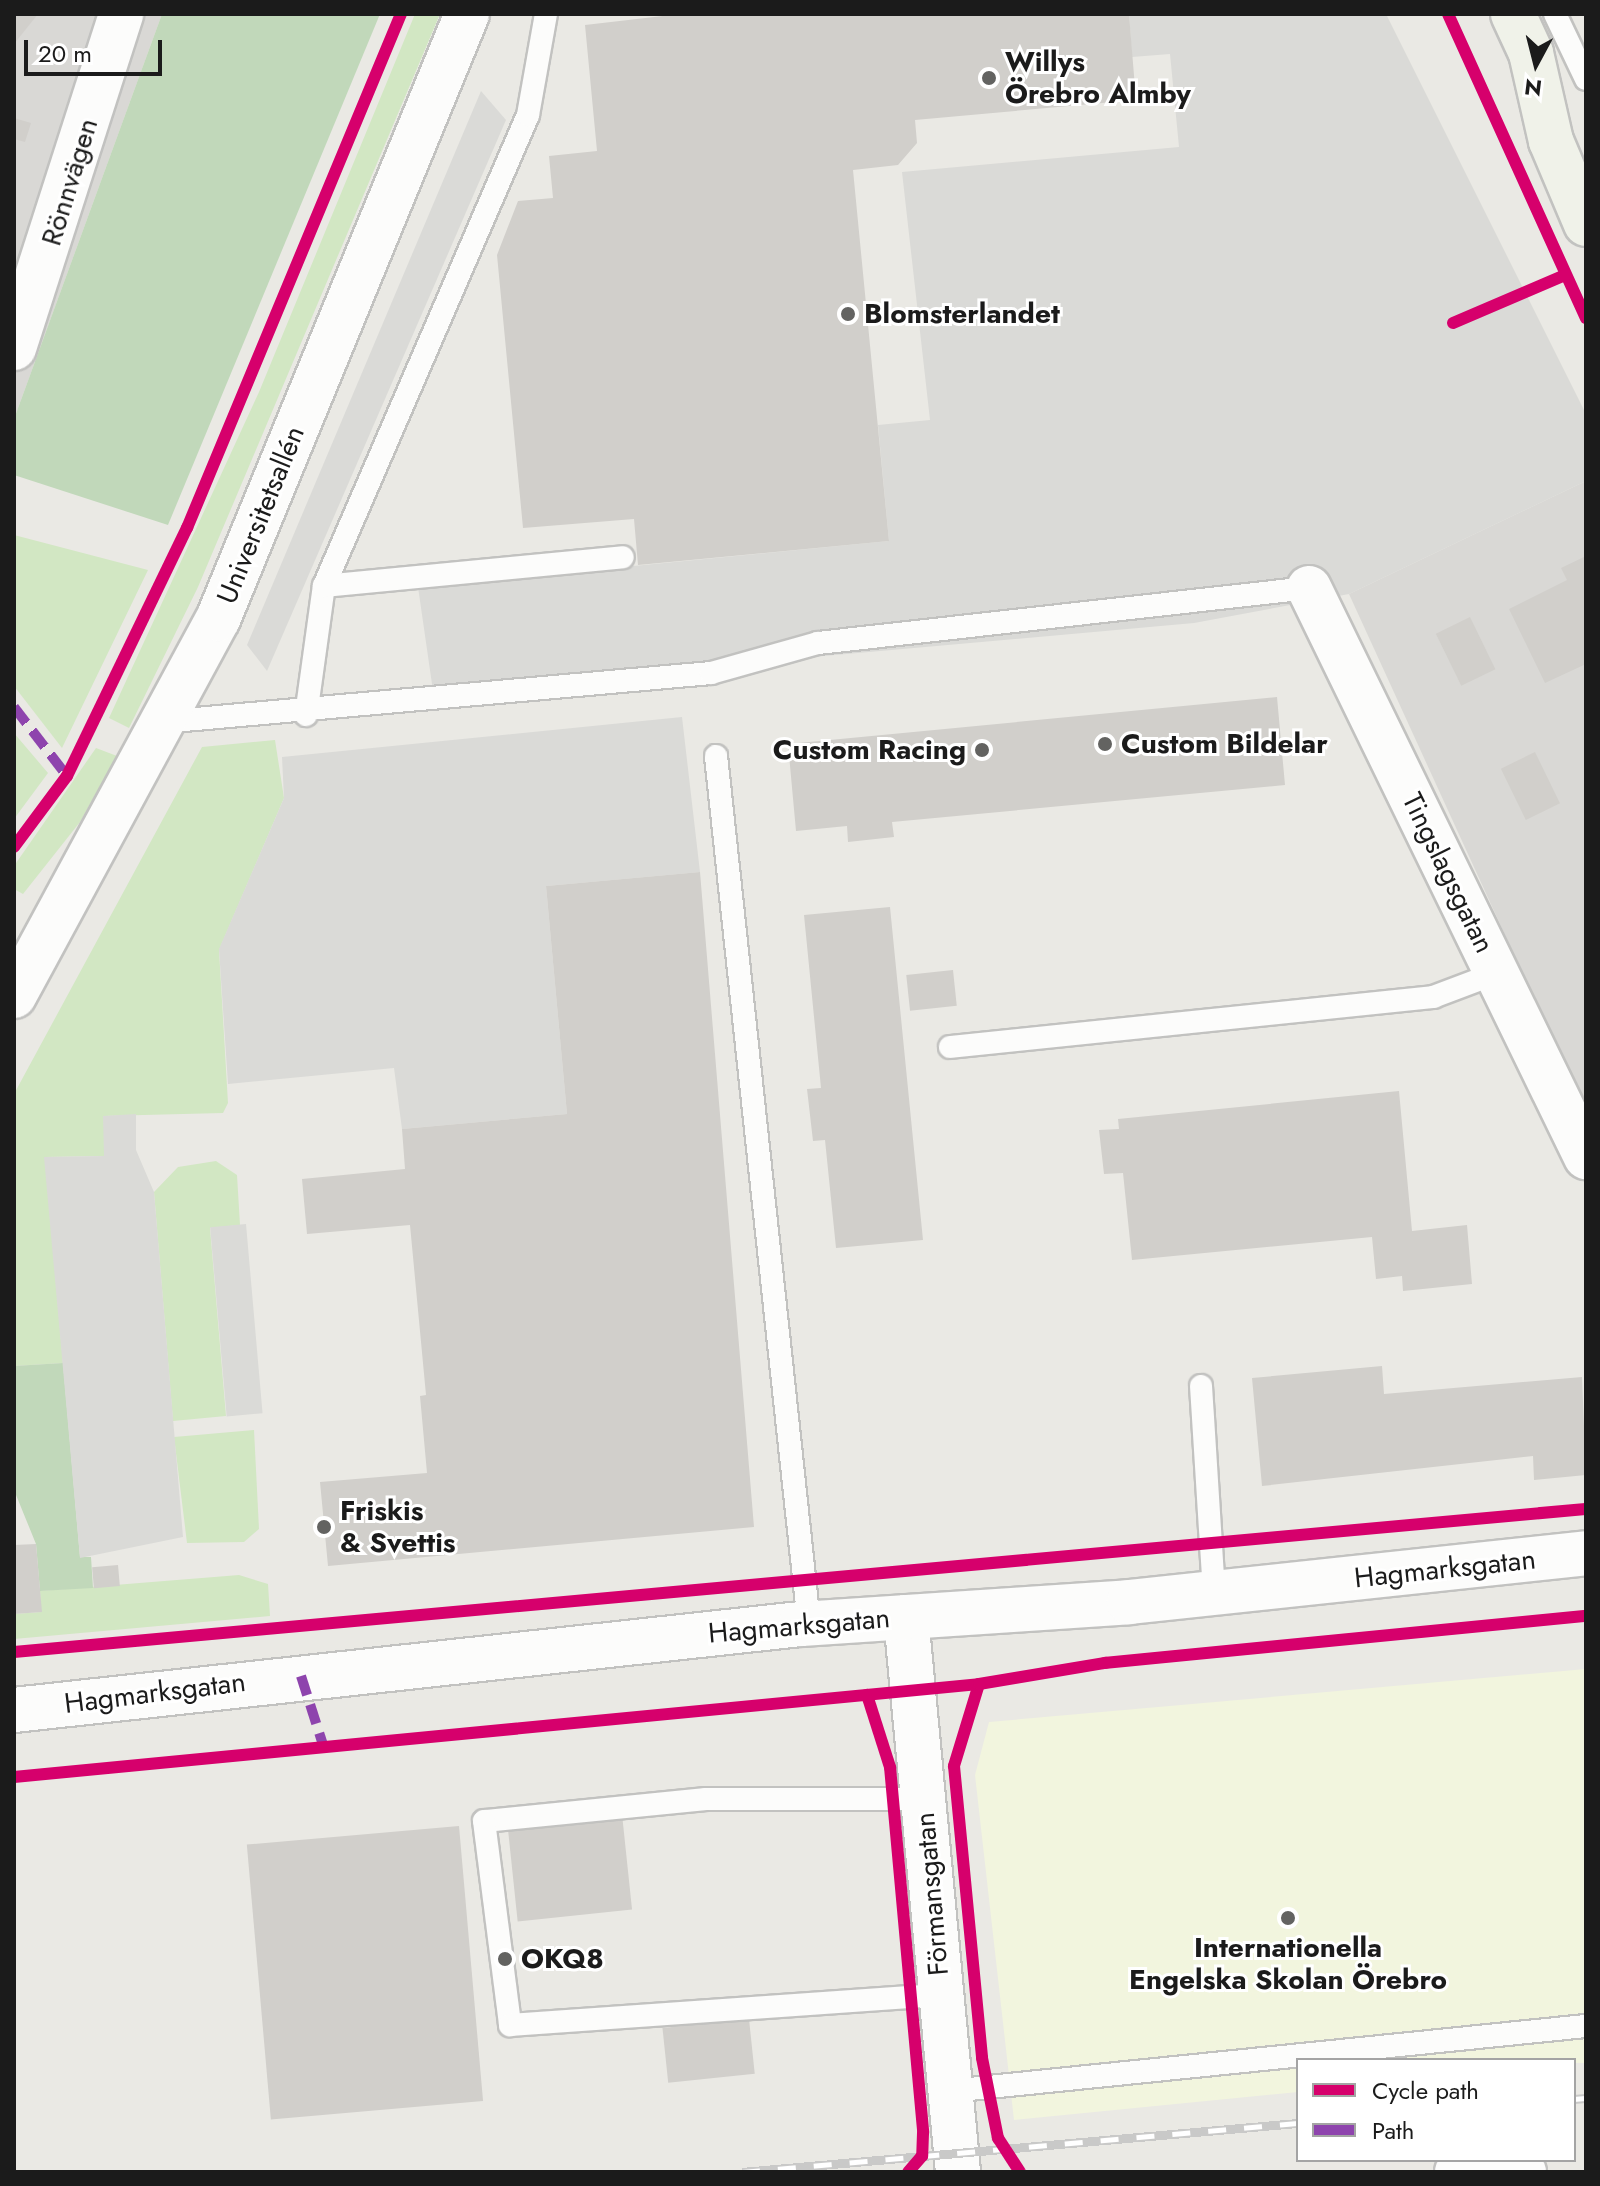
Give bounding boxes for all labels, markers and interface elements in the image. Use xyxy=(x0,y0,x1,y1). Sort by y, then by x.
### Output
scale bar xyxy=(28,24,166,74)
north arrow xyxy=(1496,24,1576,104)
text: 20 m xyxy=(38,36,92,71)
place label: Willys Örebro Almby xyxy=(1005,45,1191,111)
marker: Willys Örebro Almby xyxy=(980,69,998,87)
text: N xyxy=(1522,71,1544,105)
street label: Rönnvägen xyxy=(35,114,105,250)
place label: Blomsterlandet xyxy=(864,297,1060,331)
marker: Blomsterlandet xyxy=(839,305,857,323)
street label: Universitetsallén xyxy=(210,421,312,609)
place label: Custom Bildelar xyxy=(1121,727,1328,761)
place label: Custom Racing xyxy=(773,733,966,767)
marker: Custom Bildelar xyxy=(1096,735,1114,753)
marker: Custom Racing xyxy=(973,741,991,759)
street label: Tingslagsgatan xyxy=(1395,788,1501,958)
place label: Friskis & Svettis xyxy=(340,1494,456,1560)
marker: Friskis & Svettis xyxy=(315,1518,333,1536)
street label: Hagmarksgatan xyxy=(1353,1543,1537,1595)
street label: Hagmarksgatan xyxy=(707,1601,891,1651)
street label: Hagmarksgatan xyxy=(62,1665,248,1721)
street label: Förmansgatan xyxy=(908,1811,956,1977)
marker: Internationella Engelska Skolan Örebro xyxy=(1279,1909,1297,1927)
place label: Internationella Engelska Skolan Örebro xyxy=(1129,1931,1447,1997)
place label: OKQ8 xyxy=(521,1942,604,1976)
marker: OKQ8 xyxy=(496,1950,514,1968)
legend xyxy=(1296,2058,1576,2162)
text: Cycle path xyxy=(1372,2073,1479,2108)
text: Path xyxy=(1372,2113,1414,2148)

